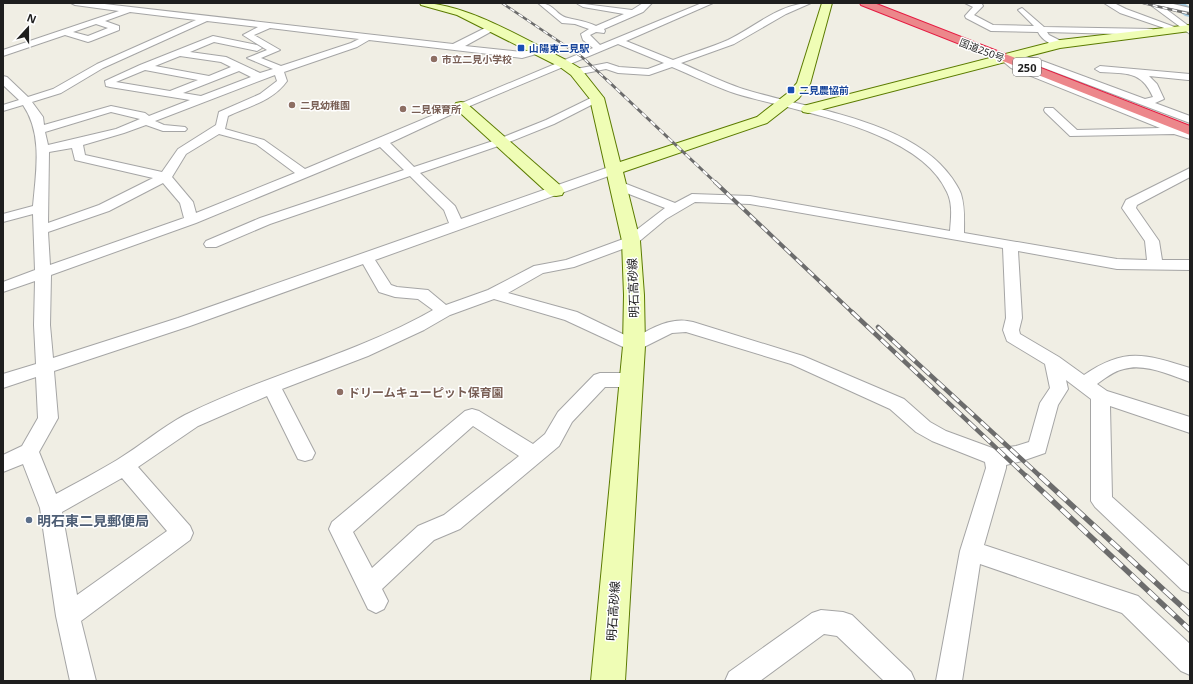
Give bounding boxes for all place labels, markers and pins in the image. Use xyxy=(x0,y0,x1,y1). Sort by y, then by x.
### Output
place label: 山陽東二見駅 xyxy=(529,41,590,55)
marker: 山陽東二見駅 xyxy=(516,43,526,53)
place label: 市立二見小学校 xyxy=(442,52,512,66)
marker: 市立二見小学校 xyxy=(429,54,439,64)
place label: 二見農協前 xyxy=(799,83,849,97)
marker: 二見農協前 xyxy=(786,85,796,95)
place label: 二見幼稚園 xyxy=(300,98,350,112)
marker: 二見幼稚園 xyxy=(287,100,297,110)
place label: 二見保育所 xyxy=(411,102,461,116)
marker: 二見保育所 xyxy=(398,104,408,114)
place label: ドリームキューピット保育園 xyxy=(348,384,504,401)
marker: ドリームキューピット保育園 xyxy=(335,387,345,397)
place label: 明石東二見郵便局 xyxy=(37,511,149,530)
marker: 明石東二見郵便局 xyxy=(24,515,34,525)

